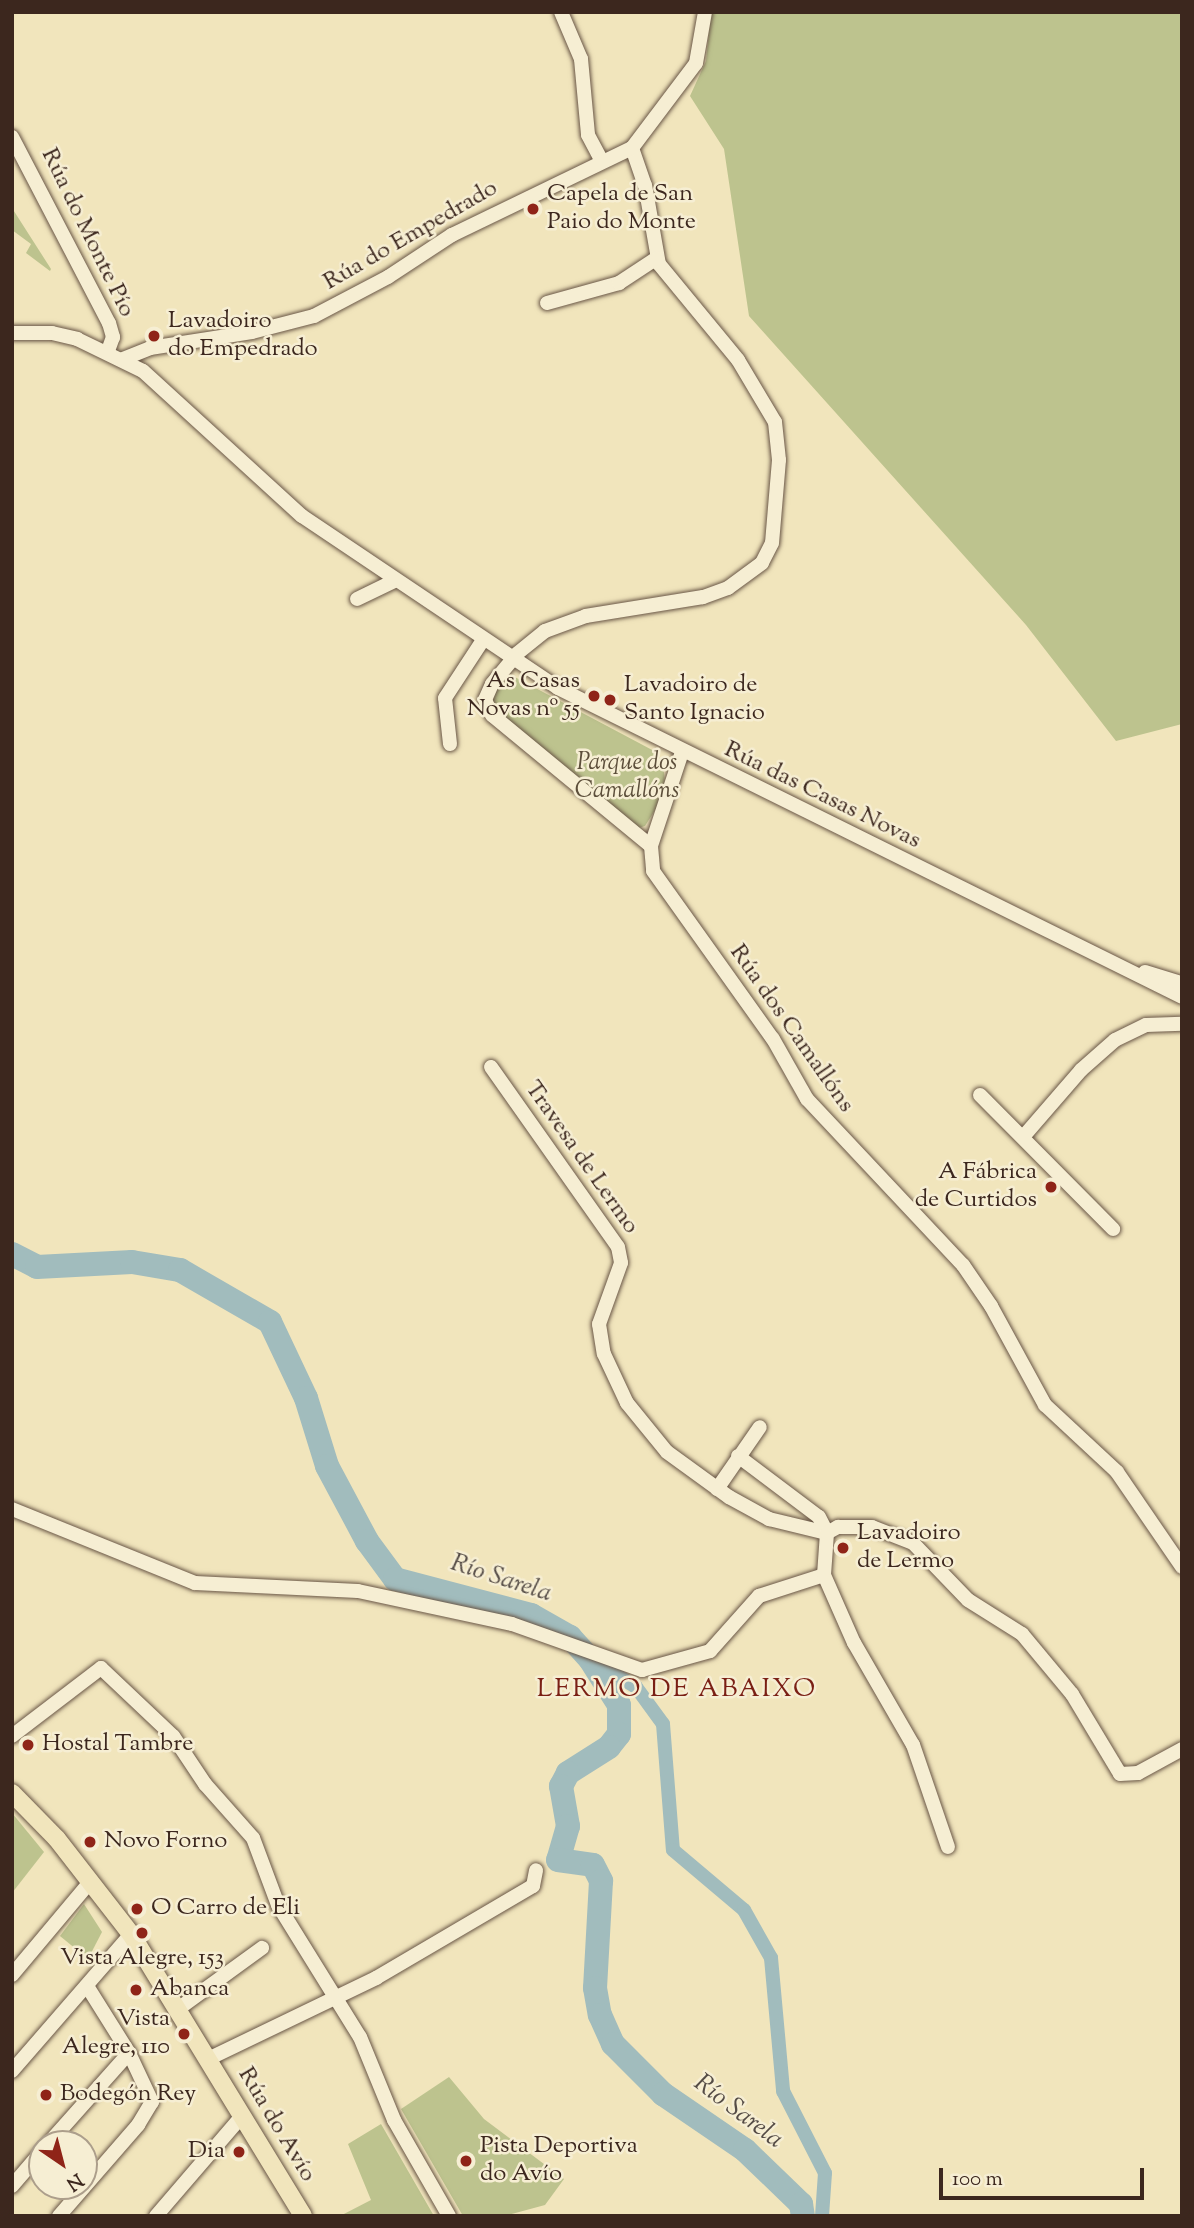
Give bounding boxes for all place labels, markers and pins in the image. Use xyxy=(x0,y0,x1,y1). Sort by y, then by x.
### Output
place label: Capela de San Paio do Monte xyxy=(547,181,696,237)
marker: Capela de San Paio do Monte xyxy=(525,201,541,217)
place label: Lavadoiro do Empedrado xyxy=(168,308,318,364)
marker: Lavadoiro do Empedrado xyxy=(146,328,162,344)
place label: As Casas Novas nº 55 xyxy=(467,668,580,724)
place label: Lavadoiro de Santo Ignacio xyxy=(624,672,765,728)
marker: As Casas Novas nº 55 xyxy=(586,688,602,704)
marker: Lavadoiro de Santo Ignacio xyxy=(602,692,618,708)
place label: A Fábrica de Curtidos xyxy=(915,1159,1037,1215)
marker: A Fábrica de Curtidos xyxy=(1043,1179,1059,1195)
place label: Lavadoiro de Lermo xyxy=(857,1520,961,1576)
marker: Lavadoiro de Lermo xyxy=(835,1540,851,1556)
place label: Hostal Tambre xyxy=(42,1731,193,1759)
marker: Hostal Tambre xyxy=(20,1737,36,1753)
place label: Novo Forno xyxy=(104,1828,227,1856)
marker: Novo Forno xyxy=(82,1834,98,1850)
place label: O Carro de Eli xyxy=(151,1895,300,1923)
marker: O Carro de Eli xyxy=(129,1901,145,1917)
marker: Vista Alegre, 153 xyxy=(134,1925,150,1941)
place label: Vista Alegre, 153 xyxy=(60,1945,224,1973)
place label: Abanca xyxy=(150,1976,229,2004)
marker: Abanca xyxy=(128,1982,144,1998)
place label: Vista Alegre, 110 xyxy=(62,2006,170,2062)
marker: Vista Alegre, 110 xyxy=(176,2026,192,2042)
place label: Bodegón Rey xyxy=(60,2081,196,2109)
marker: Bodegón Rey xyxy=(38,2087,54,2103)
place label: Pista Deportiva do Avío xyxy=(480,2133,638,2189)
place label: Dia xyxy=(188,2138,225,2166)
marker: Dia xyxy=(231,2144,247,2160)
marker: Pista Deportiva do Avío xyxy=(458,2153,474,2169)

